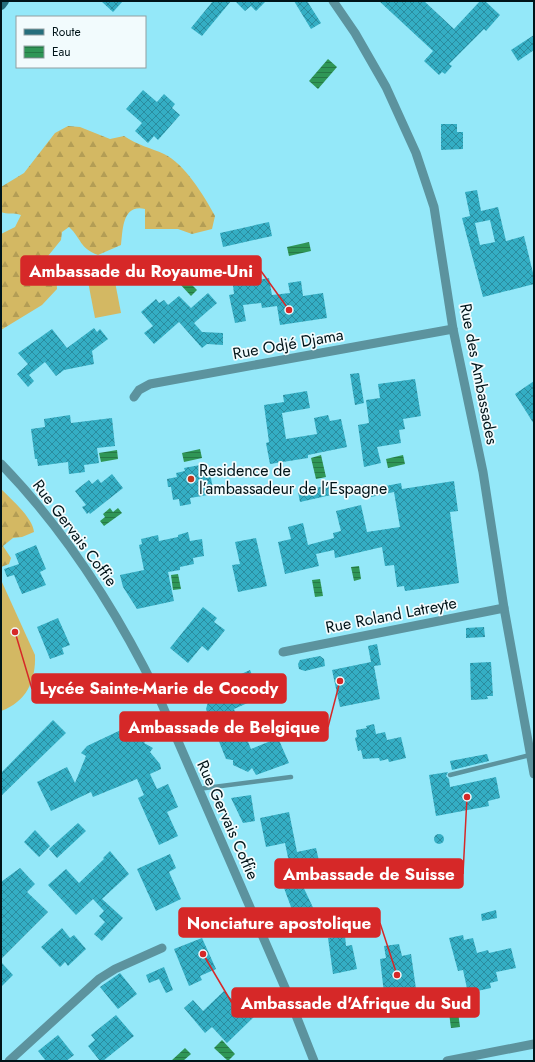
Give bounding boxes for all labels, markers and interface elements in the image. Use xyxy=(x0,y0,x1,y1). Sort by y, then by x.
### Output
legend xyxy=(16,16,146,68)
text: Route xyxy=(52,23,81,41)
text: Eau xyxy=(52,43,71,61)
callout: Ambassade du Royaume-Uni xyxy=(21,256,261,285)
text: Ambassade du Royaume-Uni xyxy=(28,259,253,283)
street label: Rue des Ambassades xyxy=(454,301,504,447)
street label: Rue Odjé Djama xyxy=(231,323,345,365)
place label: Residence de l’ambassadeur de l’Espagne xyxy=(199,459,387,500)
marker: Residence de l’ambassadeur de l’Espagne xyxy=(186,474,196,484)
street label: Rue Gervais Coffie xyxy=(27,475,123,591)
street label: Rue Roland Latreyte xyxy=(324,591,458,639)
callout: Lycée Sainte-Marie de Cocody xyxy=(32,674,286,703)
text: Lycée Sainte-Marie de Cocody xyxy=(40,676,280,700)
callout: Ambassade de Belgique xyxy=(120,712,328,741)
text: Ambassade de Belgique xyxy=(127,715,320,739)
street label: Rue Gervais Coffie xyxy=(191,757,265,883)
callout: Ambassade de Suisse xyxy=(275,859,463,888)
text: Ambassade de Suisse xyxy=(282,862,455,886)
callout: Nonciature apostolique xyxy=(179,908,380,937)
text: Nonciature apostolique xyxy=(187,911,371,935)
callout: Ambassade d'Afrique du Sud xyxy=(232,988,479,1017)
text: Ambassade d'Afrique du Sud xyxy=(240,991,471,1015)

